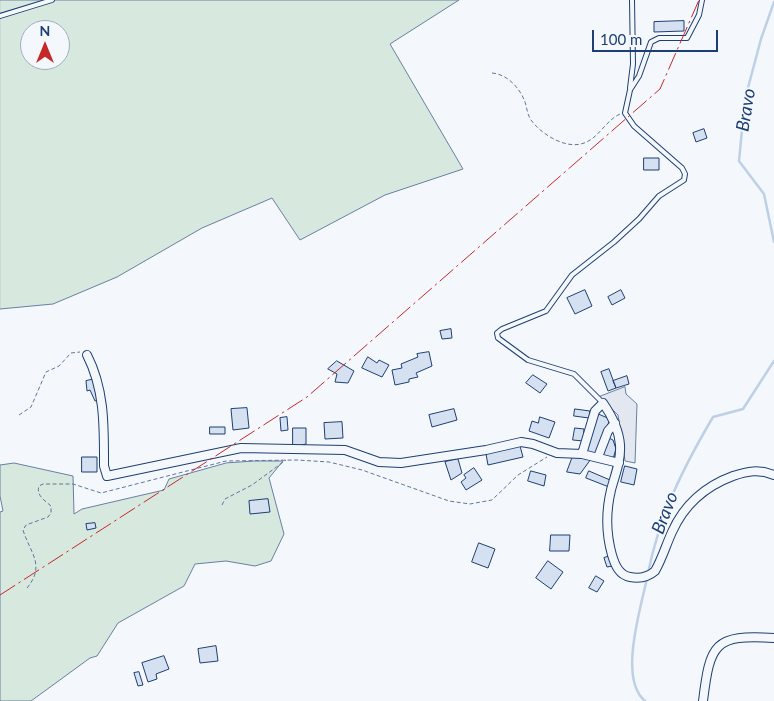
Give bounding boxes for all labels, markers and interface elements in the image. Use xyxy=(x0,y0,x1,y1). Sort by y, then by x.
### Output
north arrow xyxy=(20,20,70,70)
scale bar xyxy=(594,20,720,52)
text: N xyxy=(40,22,50,39)
text: 100 m xyxy=(600,30,642,48)
water label: Bravo xyxy=(732,87,760,133)
water label: Bravo xyxy=(647,489,683,537)

